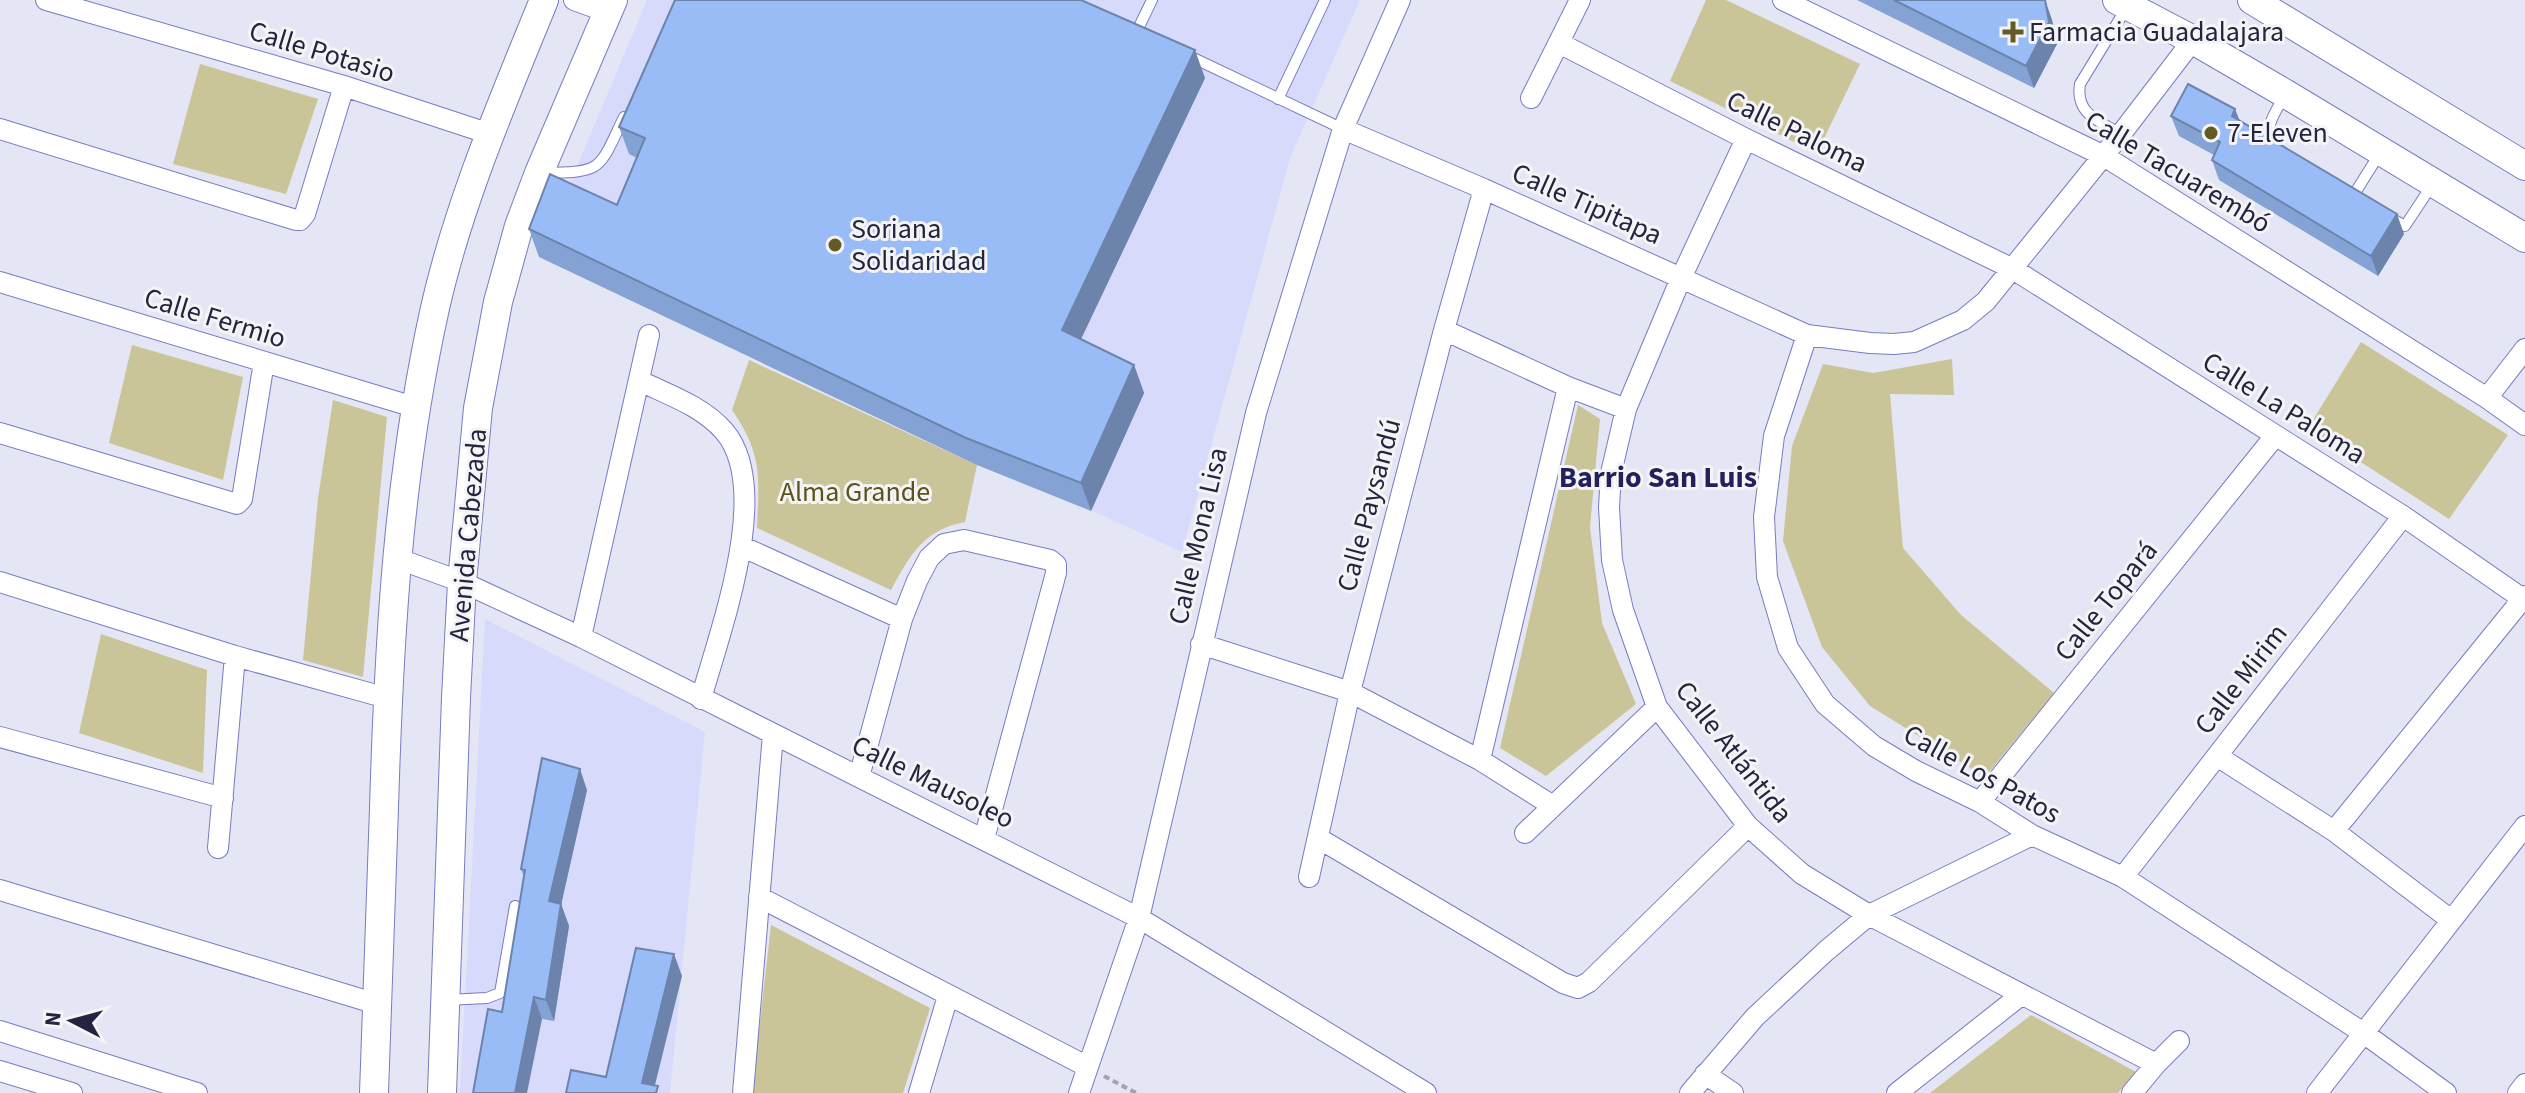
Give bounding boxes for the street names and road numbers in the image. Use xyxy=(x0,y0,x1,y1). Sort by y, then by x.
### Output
street label: Calle Potasio xyxy=(244,11,400,93)
street label: Calle Paloma xyxy=(1720,81,1874,183)
street label: Calle Tacuarembó xyxy=(2078,101,2278,243)
street label: Calle Tipitapa xyxy=(1506,153,1668,255)
street label: Calle Fermio xyxy=(139,278,291,358)
street label: Calle La Paloma xyxy=(2195,342,2373,474)
street label: Calle Paysandú xyxy=(1327,414,1411,596)
street label: Avenida Cabezada xyxy=(439,427,497,643)
street label: Calle Mona Lisa xyxy=(1158,443,1238,629)
street label: Calle Topará xyxy=(2045,532,2167,670)
street label: Calle Mirim xyxy=(2185,615,2297,743)
street label: Calle Atlántida xyxy=(1666,672,1802,832)
street label: Calle Los Patos xyxy=(1896,714,2068,834)
street label: Calle Mausoleo xyxy=(845,725,1021,839)

